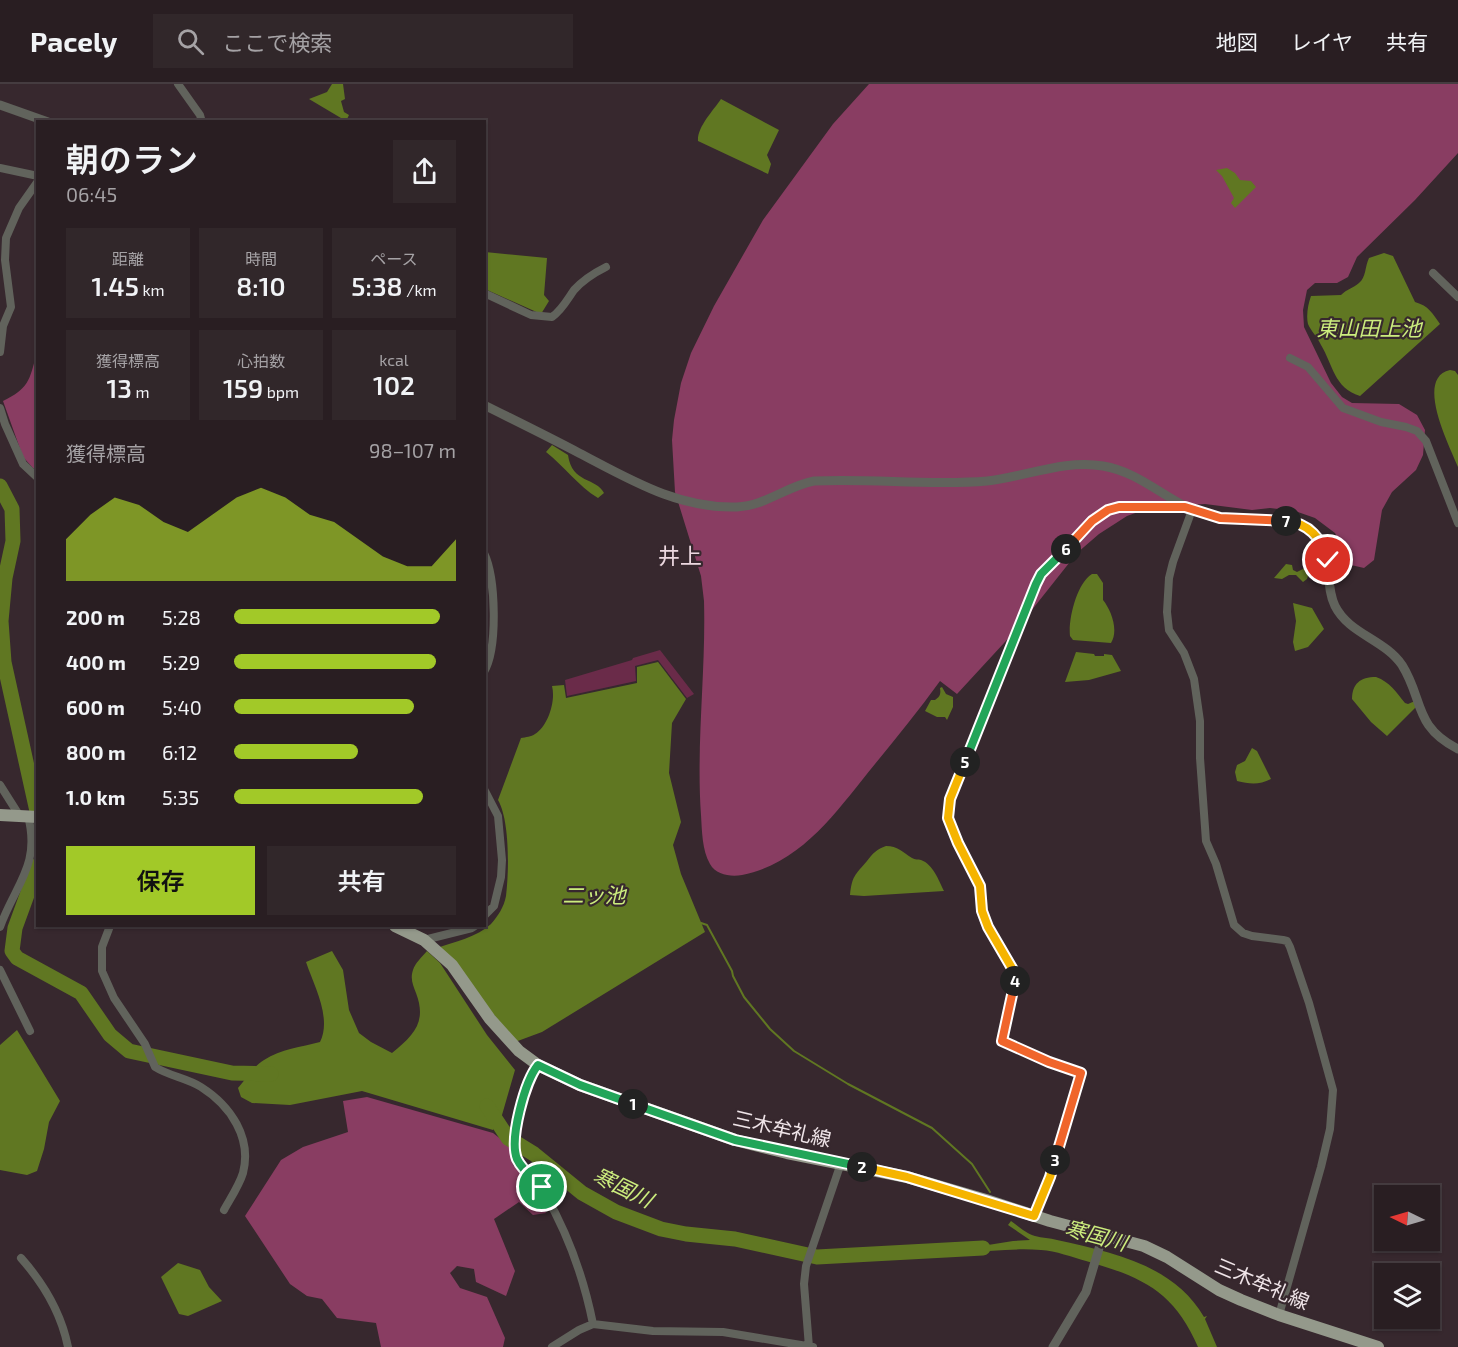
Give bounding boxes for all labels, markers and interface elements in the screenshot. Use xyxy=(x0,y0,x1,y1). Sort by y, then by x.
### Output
search box xyxy=(153,14,573,68)
text: Pacely xyxy=(30,24,117,58)
icon: search xyxy=(174,25,207,58)
text: ここで検索 xyxy=(222,29,332,55)
text: 地図 xyxy=(1216,29,1258,54)
text: レイヤ xyxy=(1291,29,1353,54)
text: 共有 xyxy=(1386,29,1428,54)
text: 朝のラン xyxy=(66,139,198,179)
button: share xyxy=(393,140,456,203)
text: 06:45 xyxy=(66,182,117,206)
text: 距離 xyxy=(112,249,144,268)
text: 時間 xyxy=(245,249,277,268)
text: ペース xyxy=(370,249,418,268)
text: 1.45 xyxy=(91,270,139,301)
text: 8:10 xyxy=(236,270,286,301)
text: 5:38 xyxy=(351,270,403,301)
text: km xyxy=(139,280,165,299)
text: /km xyxy=(403,280,437,299)
water label: 東山田上池 xyxy=(1317,315,1423,340)
text: kcal xyxy=(379,350,409,369)
text: 獲得標高 xyxy=(96,351,160,370)
text: 心拍数 xyxy=(237,351,285,370)
text: 102 xyxy=(373,369,415,400)
text: 13 xyxy=(106,372,132,403)
text: 159 xyxy=(223,372,263,403)
text: m xyxy=(132,382,150,401)
text: bpm xyxy=(263,382,299,401)
text: 98–107 m xyxy=(369,438,456,462)
text: 獲得標高 xyxy=(66,441,146,465)
pin: 7 xyxy=(1271,506,1301,536)
text: 7 xyxy=(1282,511,1290,530)
pin: 6 xyxy=(1051,534,1081,564)
pin xyxy=(1302,534,1353,585)
text: 6 xyxy=(1061,539,1071,558)
district label: 井上 xyxy=(658,542,702,568)
icon: check xyxy=(1311,543,1344,576)
text: 200 m xyxy=(66,605,125,629)
text: 5:28 xyxy=(162,605,201,629)
text: 400 m xyxy=(66,650,126,674)
text: 5:29 xyxy=(162,650,200,674)
text: 600 m xyxy=(66,695,125,719)
text: 5:40 xyxy=(162,695,202,719)
text: 800 m xyxy=(66,740,126,764)
text: 6:12 xyxy=(162,740,197,764)
pin: 5 xyxy=(950,747,980,777)
text: 5 xyxy=(961,752,969,771)
text: 1.0 km xyxy=(66,785,125,809)
text: 5:35 xyxy=(162,785,199,809)
button: 保存 xyxy=(66,846,255,915)
button: 共有 xyxy=(267,846,456,915)
water label: 二ッ池 xyxy=(563,882,627,907)
pin: 4 xyxy=(1000,966,1030,996)
text: 4 xyxy=(1010,971,1020,990)
pin: 1 xyxy=(618,1089,648,1119)
text: 1 xyxy=(630,1094,636,1113)
street label: 三木牟礼線 xyxy=(731,1105,834,1151)
pin: 3 xyxy=(1040,1145,1070,1175)
text: 3 xyxy=(1050,1150,1060,1169)
pin: 2 xyxy=(847,1152,877,1182)
text: 2 xyxy=(857,1157,867,1176)
pin xyxy=(516,1161,567,1212)
water label: 寒国川 xyxy=(590,1162,659,1213)
icon: arrive xyxy=(525,1170,558,1203)
north arrow xyxy=(1374,1185,1440,1251)
map controls xyxy=(1374,1185,1440,1329)
water label: 寒国川 xyxy=(1063,1214,1132,1255)
street label: 三木牟礼線 xyxy=(1212,1252,1313,1314)
button: layers xyxy=(1374,1263,1440,1329)

